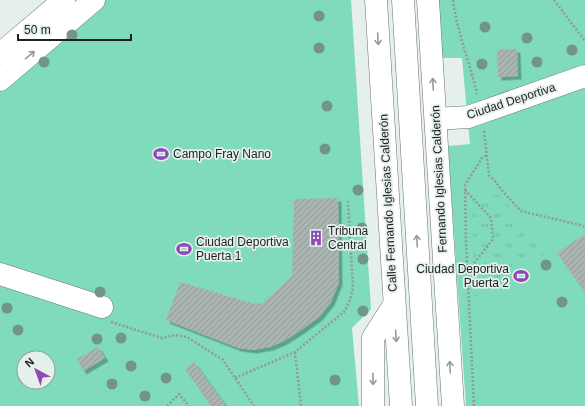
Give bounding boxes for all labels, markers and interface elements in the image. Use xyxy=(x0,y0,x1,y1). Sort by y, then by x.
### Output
scale bar xyxy=(18,16,131,42)
text: 50 m xyxy=(24,23,51,37)
one-way arrow xyxy=(375,32,382,45)
one-way arrow xyxy=(24,50,35,59)
one-way arrow xyxy=(430,78,437,91)
street label: Ciudad Deportiva xyxy=(465,80,558,122)
street label: Fernando Iglesias Calderón xyxy=(428,105,450,253)
street label: Calle Fernando Iglesias Calderón xyxy=(376,114,400,292)
sports icon: Campo Fray Nano xyxy=(152,145,170,163)
place label: Campo Fray Nano xyxy=(173,147,271,161)
place label: Tribuna Central xyxy=(328,224,369,252)
building icon: Tribuna Central xyxy=(307,229,325,247)
place label: Ciudad Deportiva Puerta 1 xyxy=(196,235,289,263)
one-way arrow xyxy=(413,235,420,248)
sports icon: Ciudad Deportiva Puerta 1 xyxy=(175,240,193,258)
place label: Ciudad Deportiva Puerta 2 xyxy=(416,262,509,290)
sports icon: Ciudad Deportiva Puerta 2 xyxy=(512,267,530,285)
one-way arrow xyxy=(393,329,400,342)
north arrow xyxy=(16,350,56,390)
text: N xyxy=(23,355,36,370)
one-way arrow xyxy=(447,361,454,374)
one-way arrow xyxy=(369,372,377,385)

